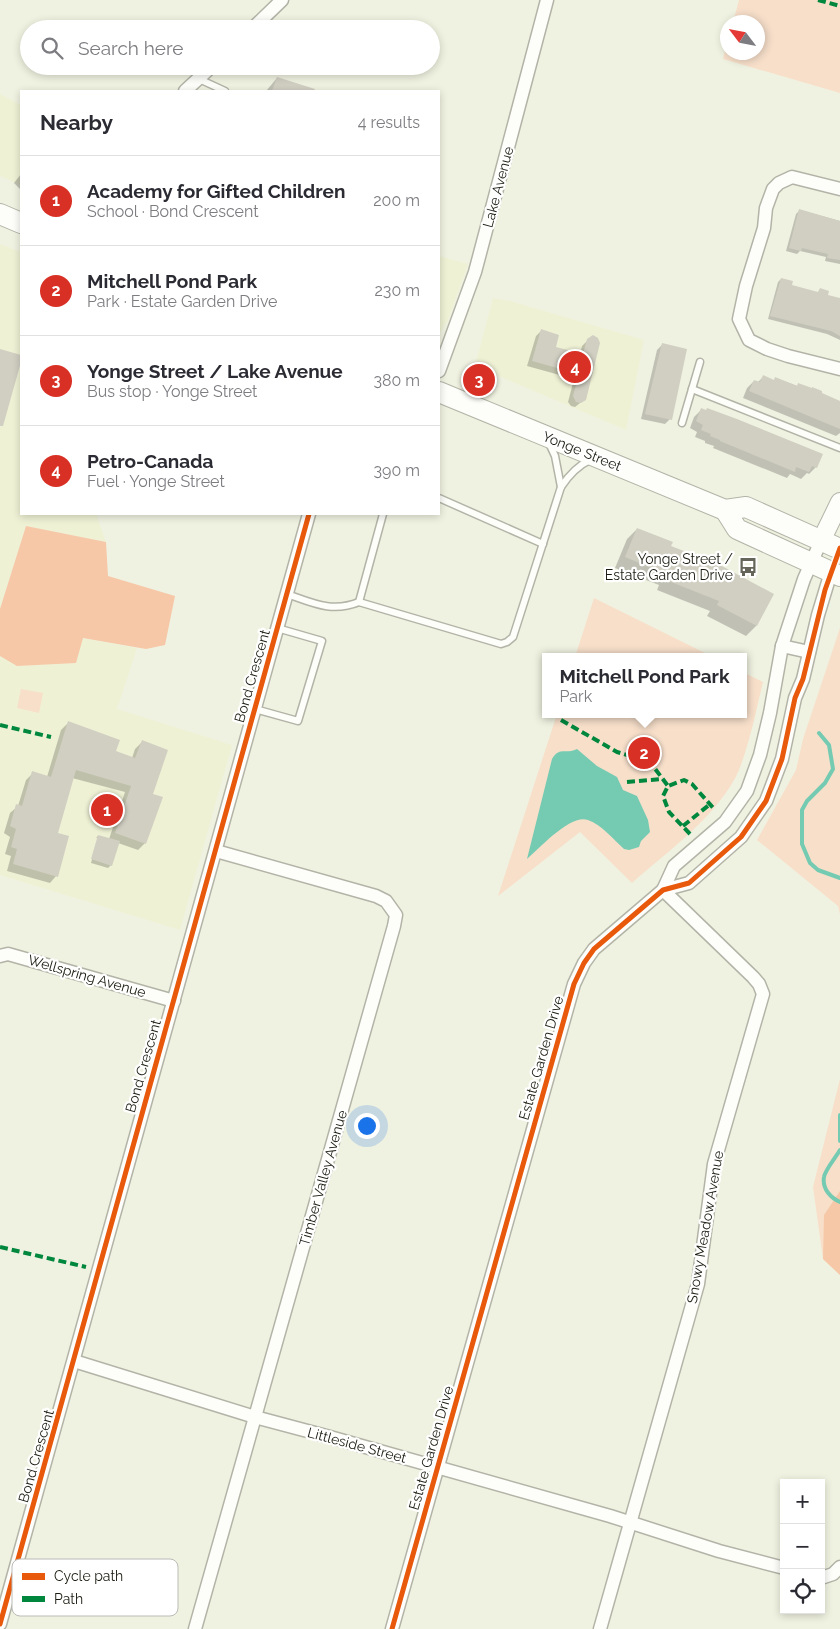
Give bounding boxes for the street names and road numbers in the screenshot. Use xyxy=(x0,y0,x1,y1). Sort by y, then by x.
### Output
street label: Lake Avenue xyxy=(479,145,517,229)
street label: Yonge Street xyxy=(540,428,624,474)
street label: Bond Crescent xyxy=(231,627,273,724)
street label: Wellspring Avenue xyxy=(26,951,148,1001)
street label: Estate Garden Drive xyxy=(516,994,566,1122)
street label: Bond Crescent xyxy=(122,1017,164,1114)
street label: Timber Valley Avenue xyxy=(296,1108,350,1248)
street label: Snowy Meadow Avenue xyxy=(684,1149,726,1305)
street label: Estate Garden Drive xyxy=(406,1384,456,1512)
street label: Bond Crescent xyxy=(15,1407,57,1504)
street label: Littleside Street xyxy=(306,1424,409,1466)

